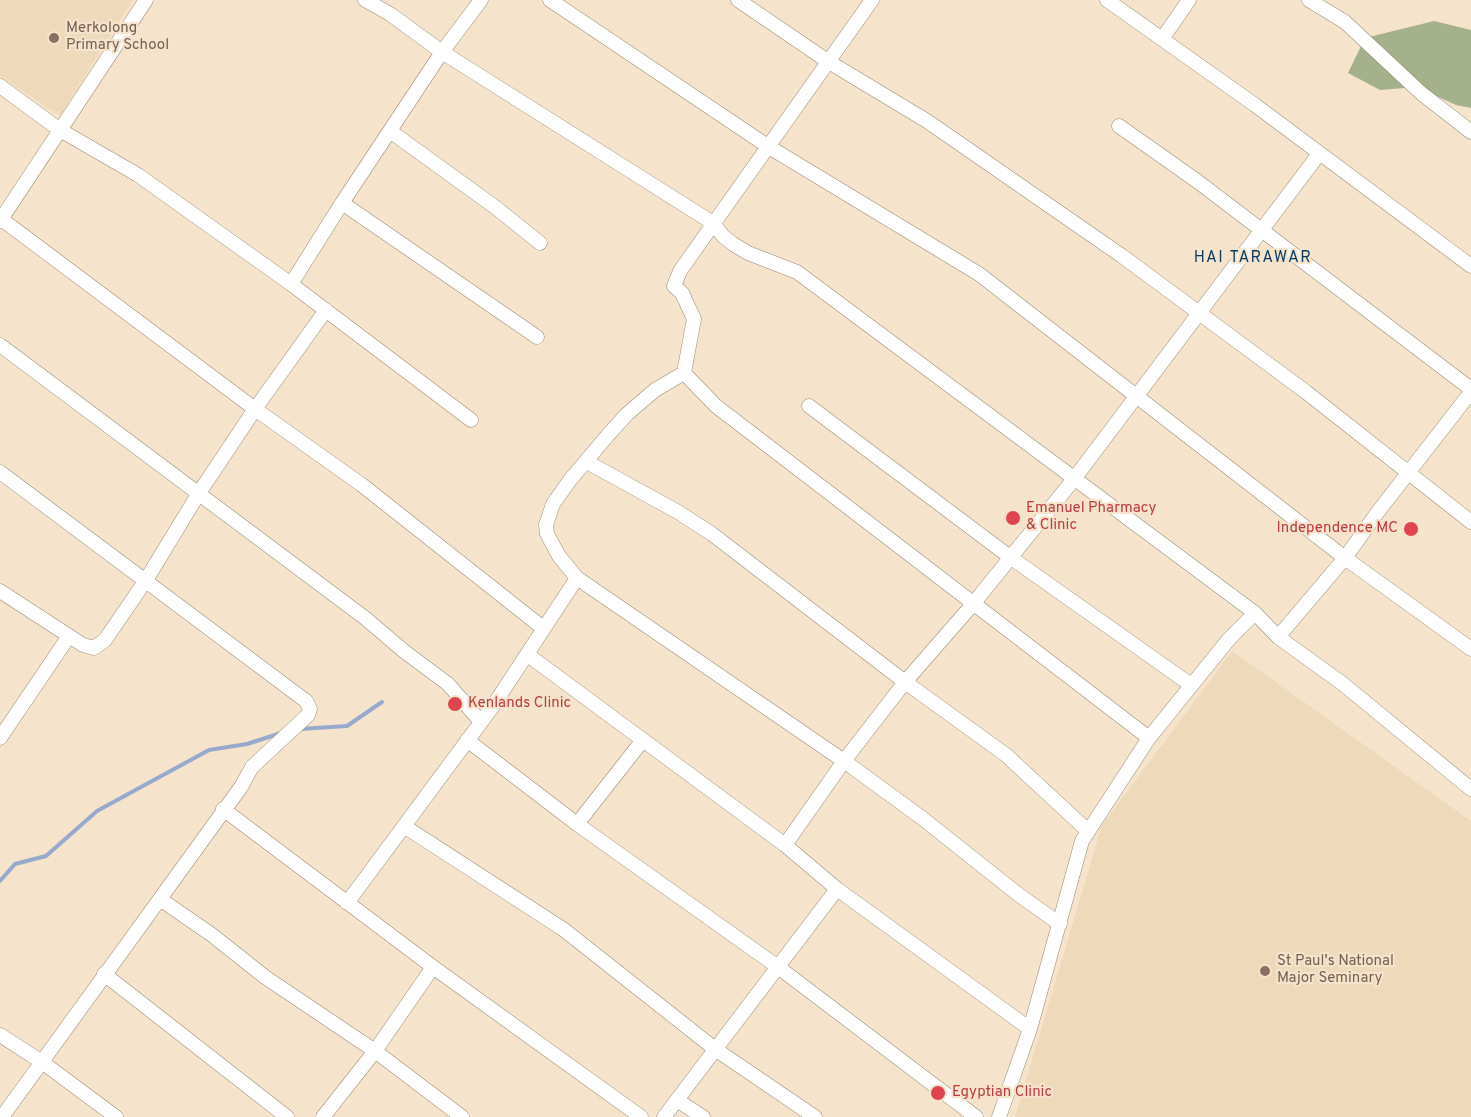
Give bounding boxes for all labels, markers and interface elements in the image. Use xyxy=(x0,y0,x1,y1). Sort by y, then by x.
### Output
place label: Merkolong Primary School xyxy=(66,20,169,55)
marker: Merkolong Primary School xyxy=(47,31,61,45)
district label: HAI TARAWAR xyxy=(1194,249,1312,269)
place label: Emanuel Pharmacy & Clinic xyxy=(1026,500,1156,535)
marker: Emanuel Pharmacy & Clinic xyxy=(1004,509,1022,527)
place label: Independence MC xyxy=(1277,520,1398,538)
marker: Independence MC xyxy=(1402,520,1420,538)
marker: Kenlands Clinic xyxy=(446,695,464,713)
place label: Kenlands Clinic xyxy=(468,695,571,713)
place label: St Paul's National Major Seminary xyxy=(1277,953,1394,988)
marker: St Paul's National Major Seminary xyxy=(1258,964,1272,978)
marker: Egyptian Clinic xyxy=(929,1084,947,1102)
place label: Egyptian Clinic xyxy=(952,1084,1052,1102)

